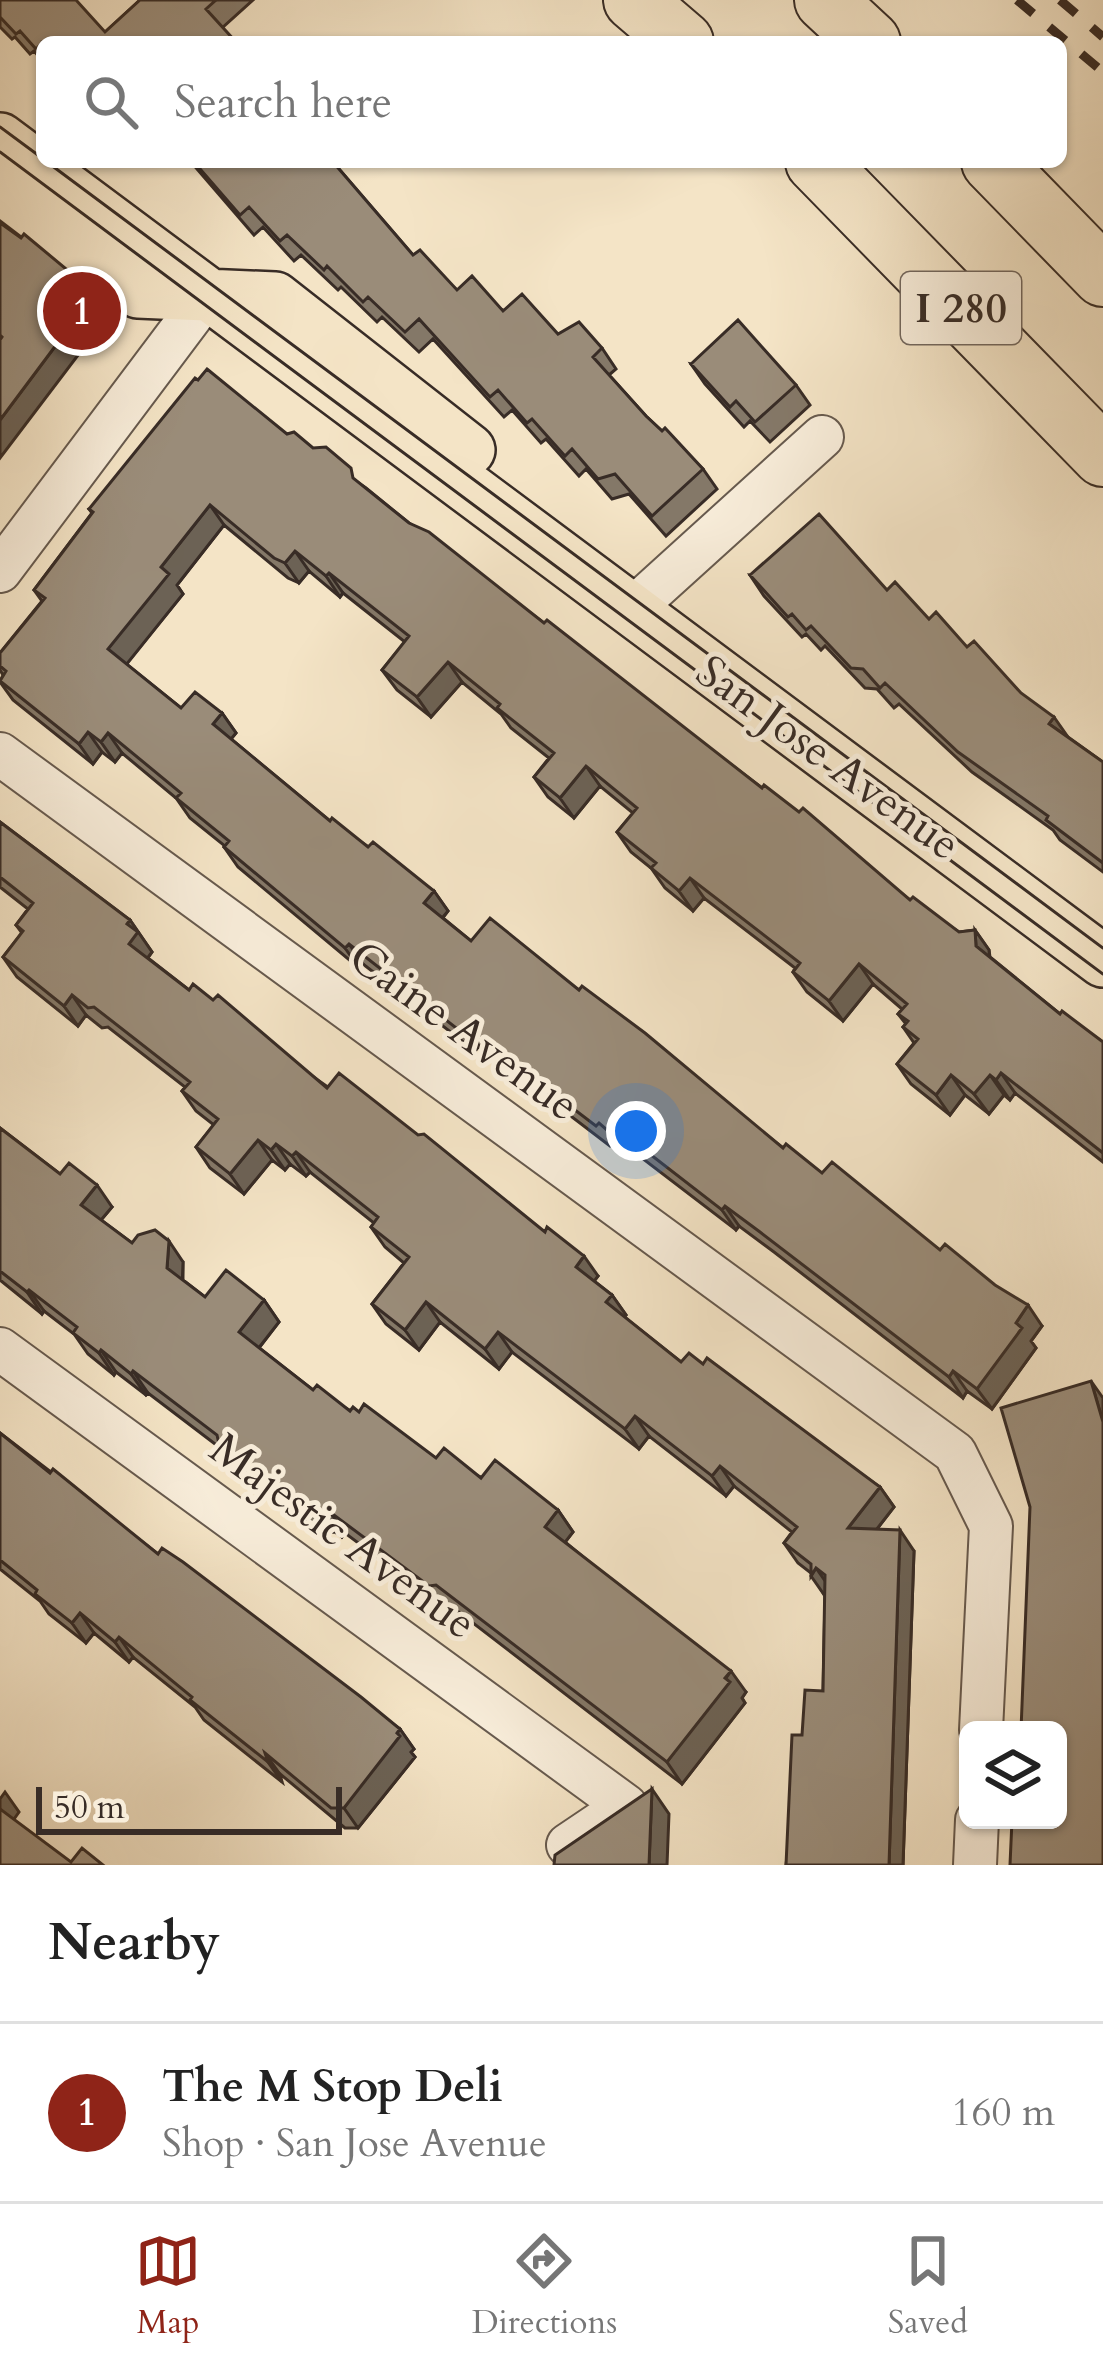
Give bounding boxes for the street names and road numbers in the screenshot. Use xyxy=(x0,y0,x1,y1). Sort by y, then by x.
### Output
road number: I 280 xyxy=(901,272,1021,344)
street label: San Jose Avenue xyxy=(684,641,972,875)
street label: Caine Avenue xyxy=(337,927,591,1135)
street label: Majestic Avenue xyxy=(197,1419,489,1653)

